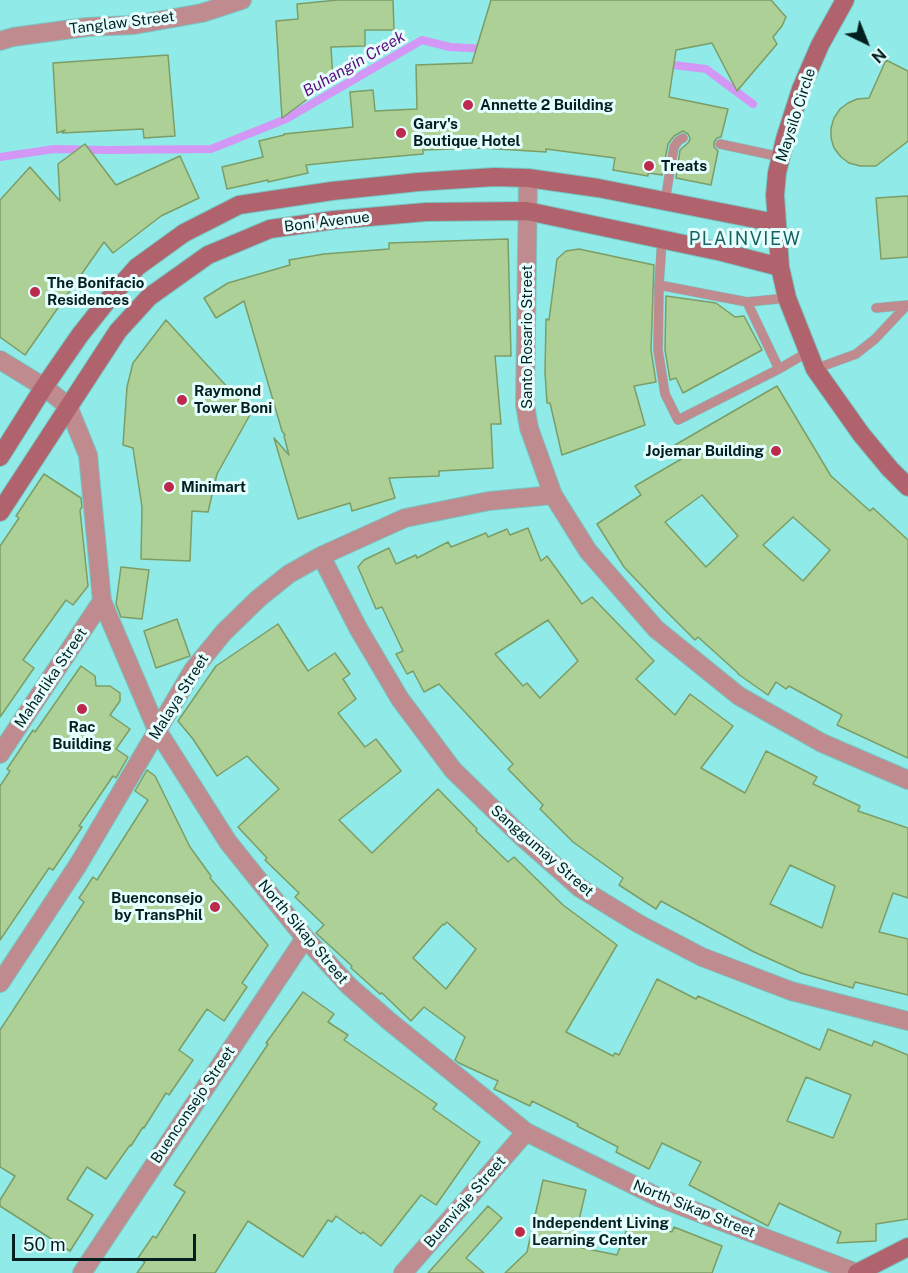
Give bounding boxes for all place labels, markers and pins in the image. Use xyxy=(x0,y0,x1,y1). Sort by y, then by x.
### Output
place label: Annette 2 Building xyxy=(480,96,613,114)
marker: Annette 2 Building xyxy=(461,98,475,112)
place label: Garv's Boutique Hotel xyxy=(413,115,520,150)
marker: Garv's Boutique Hotel xyxy=(394,126,408,140)
place label: Treats xyxy=(661,157,707,175)
marker: Treats xyxy=(642,159,656,173)
place label: The Bonifacio Residences xyxy=(47,274,144,309)
marker: The Bonifacio Residences xyxy=(28,285,42,299)
place label: Raymond Tower Boni xyxy=(194,382,272,417)
marker: Raymond Tower Boni xyxy=(175,393,189,407)
place label: Jojemar Building xyxy=(646,442,764,460)
marker: Jojemar Building xyxy=(769,444,783,458)
place label: Minimart xyxy=(181,478,246,496)
marker: Minimart xyxy=(162,480,176,494)
marker: Rac Building xyxy=(75,702,89,716)
place label: Rac Building xyxy=(52,718,112,753)
place label: Buenconsejo by TransPhil xyxy=(111,889,203,924)
marker: Buenconsejo by TransPhil xyxy=(208,900,222,914)
place label: Independent Living Learning Center xyxy=(532,1214,669,1249)
marker: Independent Living Learning Center xyxy=(513,1225,527,1239)

